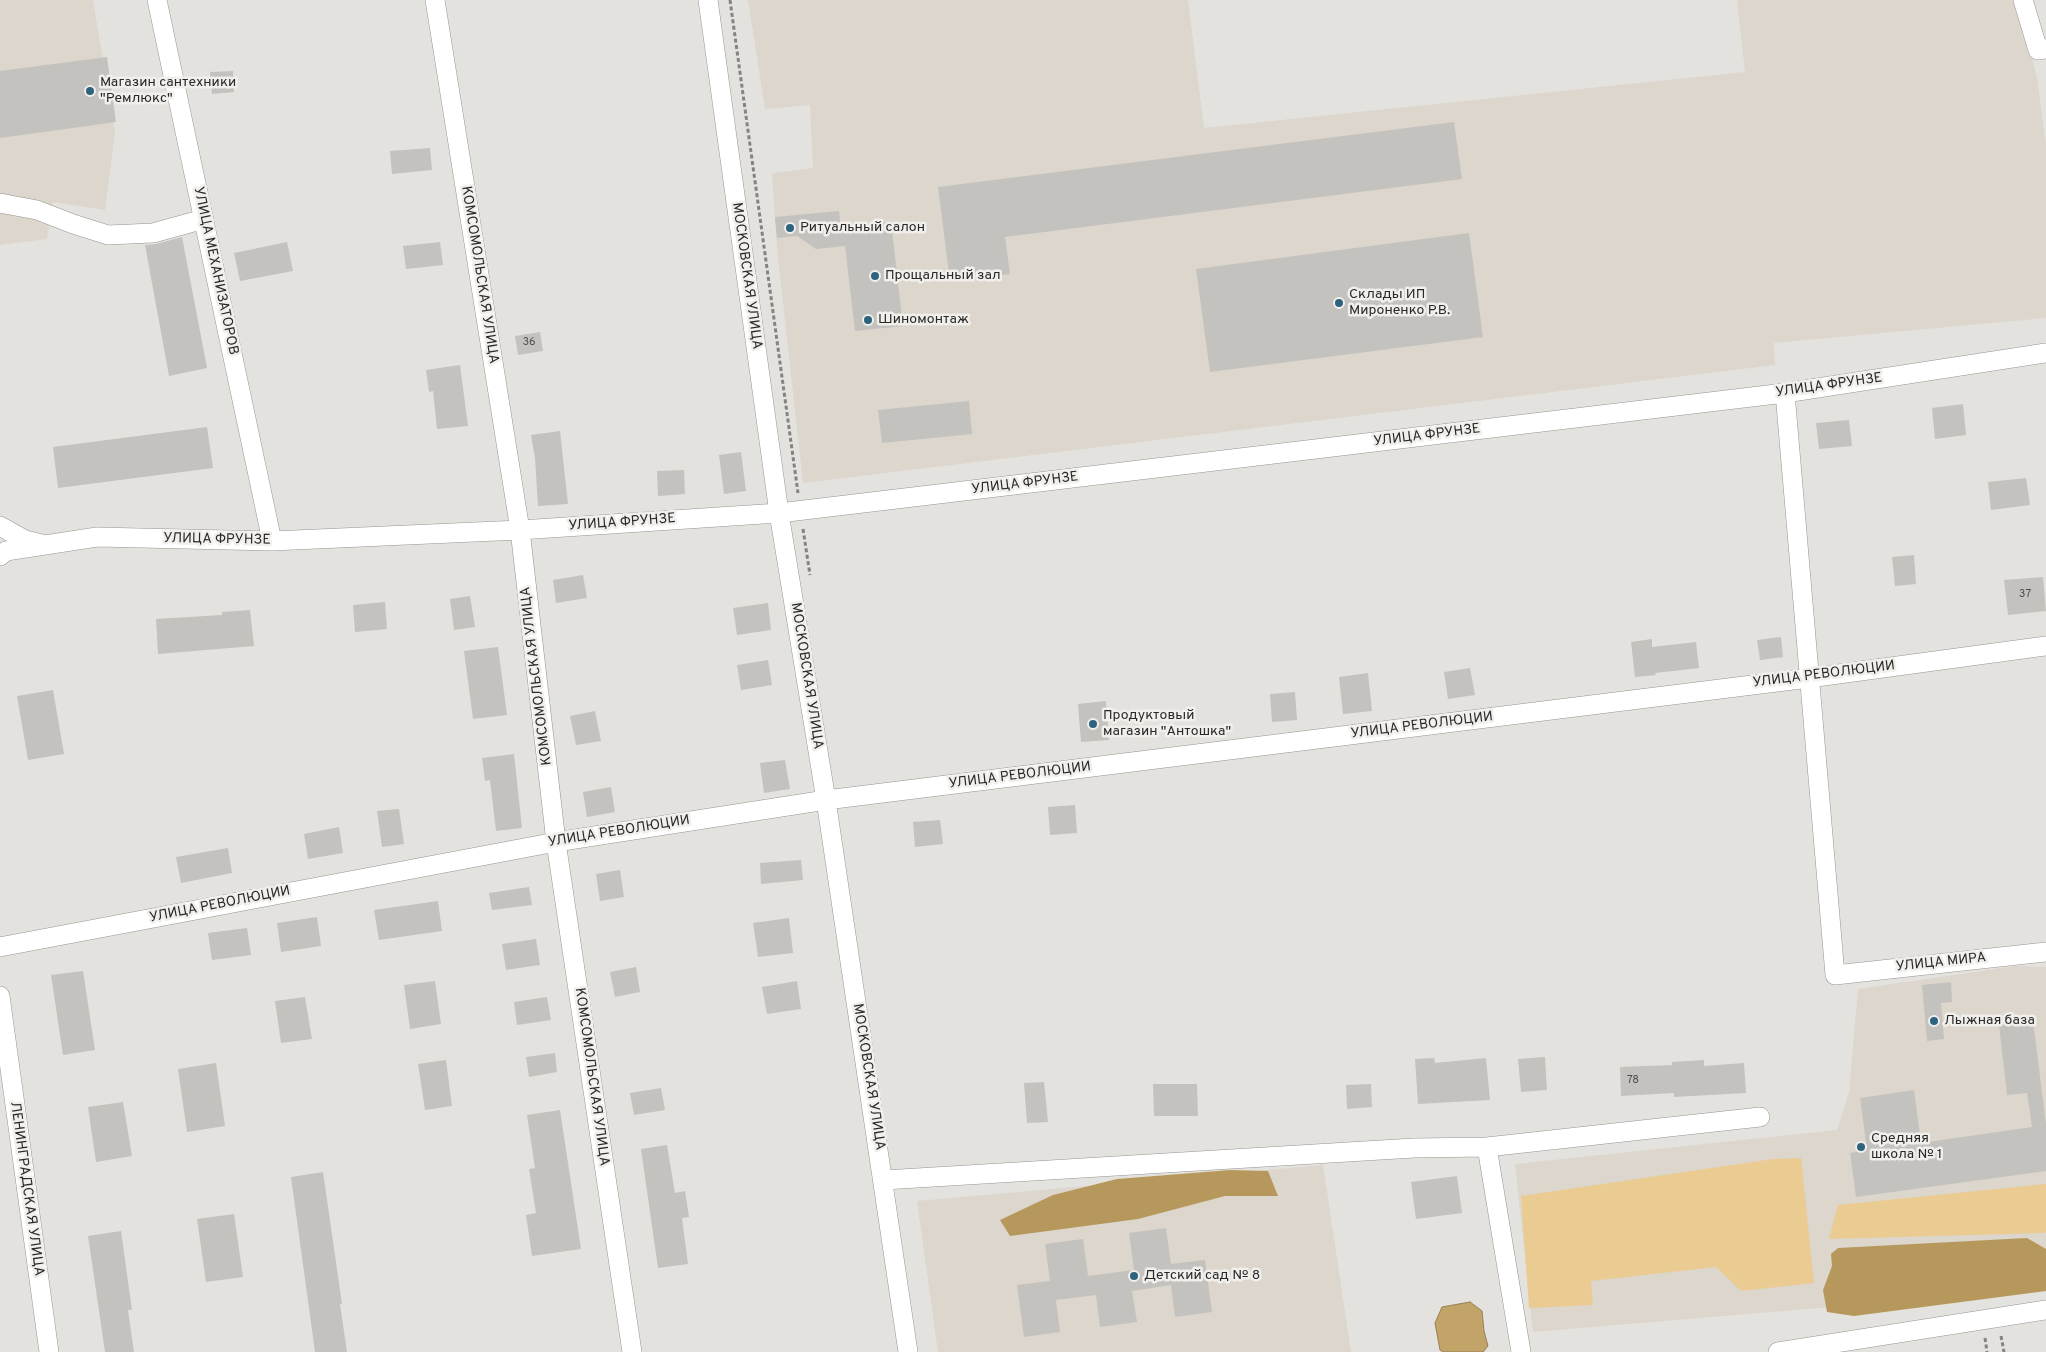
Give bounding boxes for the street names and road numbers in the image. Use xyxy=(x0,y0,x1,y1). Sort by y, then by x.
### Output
street label: УЛИЦА МЕХАНИЗАТОРОВ xyxy=(189,185,241,357)
street label: КОМСОМОЛЬСКАЯ УЛИЦА xyxy=(457,185,501,365)
street label: МОСКОВСКАЯ УЛИЦА xyxy=(727,202,765,350)
street label: УЛИЦА ФРУНЗЕ xyxy=(1775,370,1883,402)
street label: УЛИЦА ФРУНЗЕ xyxy=(1373,421,1481,451)
street label: УЛИЦА ФРУНЗЕ xyxy=(971,469,1079,499)
street label: УЛИЦА ФРУНЗЕ xyxy=(568,511,676,535)
street label: УЛИЦА ФРУНЗЕ xyxy=(163,531,271,549)
street label: КОМСОМОЛЬСКАЯ УЛИЦА xyxy=(518,586,556,766)
street label: МОСКОВСКАЯ УЛИЦА xyxy=(786,602,826,750)
street label: УЛИЦА РЕВОЛЮЦИИ xyxy=(1752,658,1896,692)
street label: УЛИЦА РЕВОЛЮЦИИ xyxy=(1350,709,1494,743)
street label: УЛИЦА РЕВОЛЮЦИИ xyxy=(948,759,1092,793)
street label: УЛИЦА РЕВОЛЮЦИИ xyxy=(547,812,691,852)
street label: УЛИЦА РЕВОЛЮЦИИ xyxy=(148,883,292,927)
street label: УЛИЦА МИРА xyxy=(1895,950,1987,976)
street label: КОМСОМОЛЬСКАЯ УЛИЦА xyxy=(570,987,612,1167)
street label: МОСКОВСКАЯ УЛИЦА xyxy=(848,1003,888,1151)
street label: ЛЕНИНГРАДСКАЯ УЛИЦА xyxy=(5,1101,47,1277)

